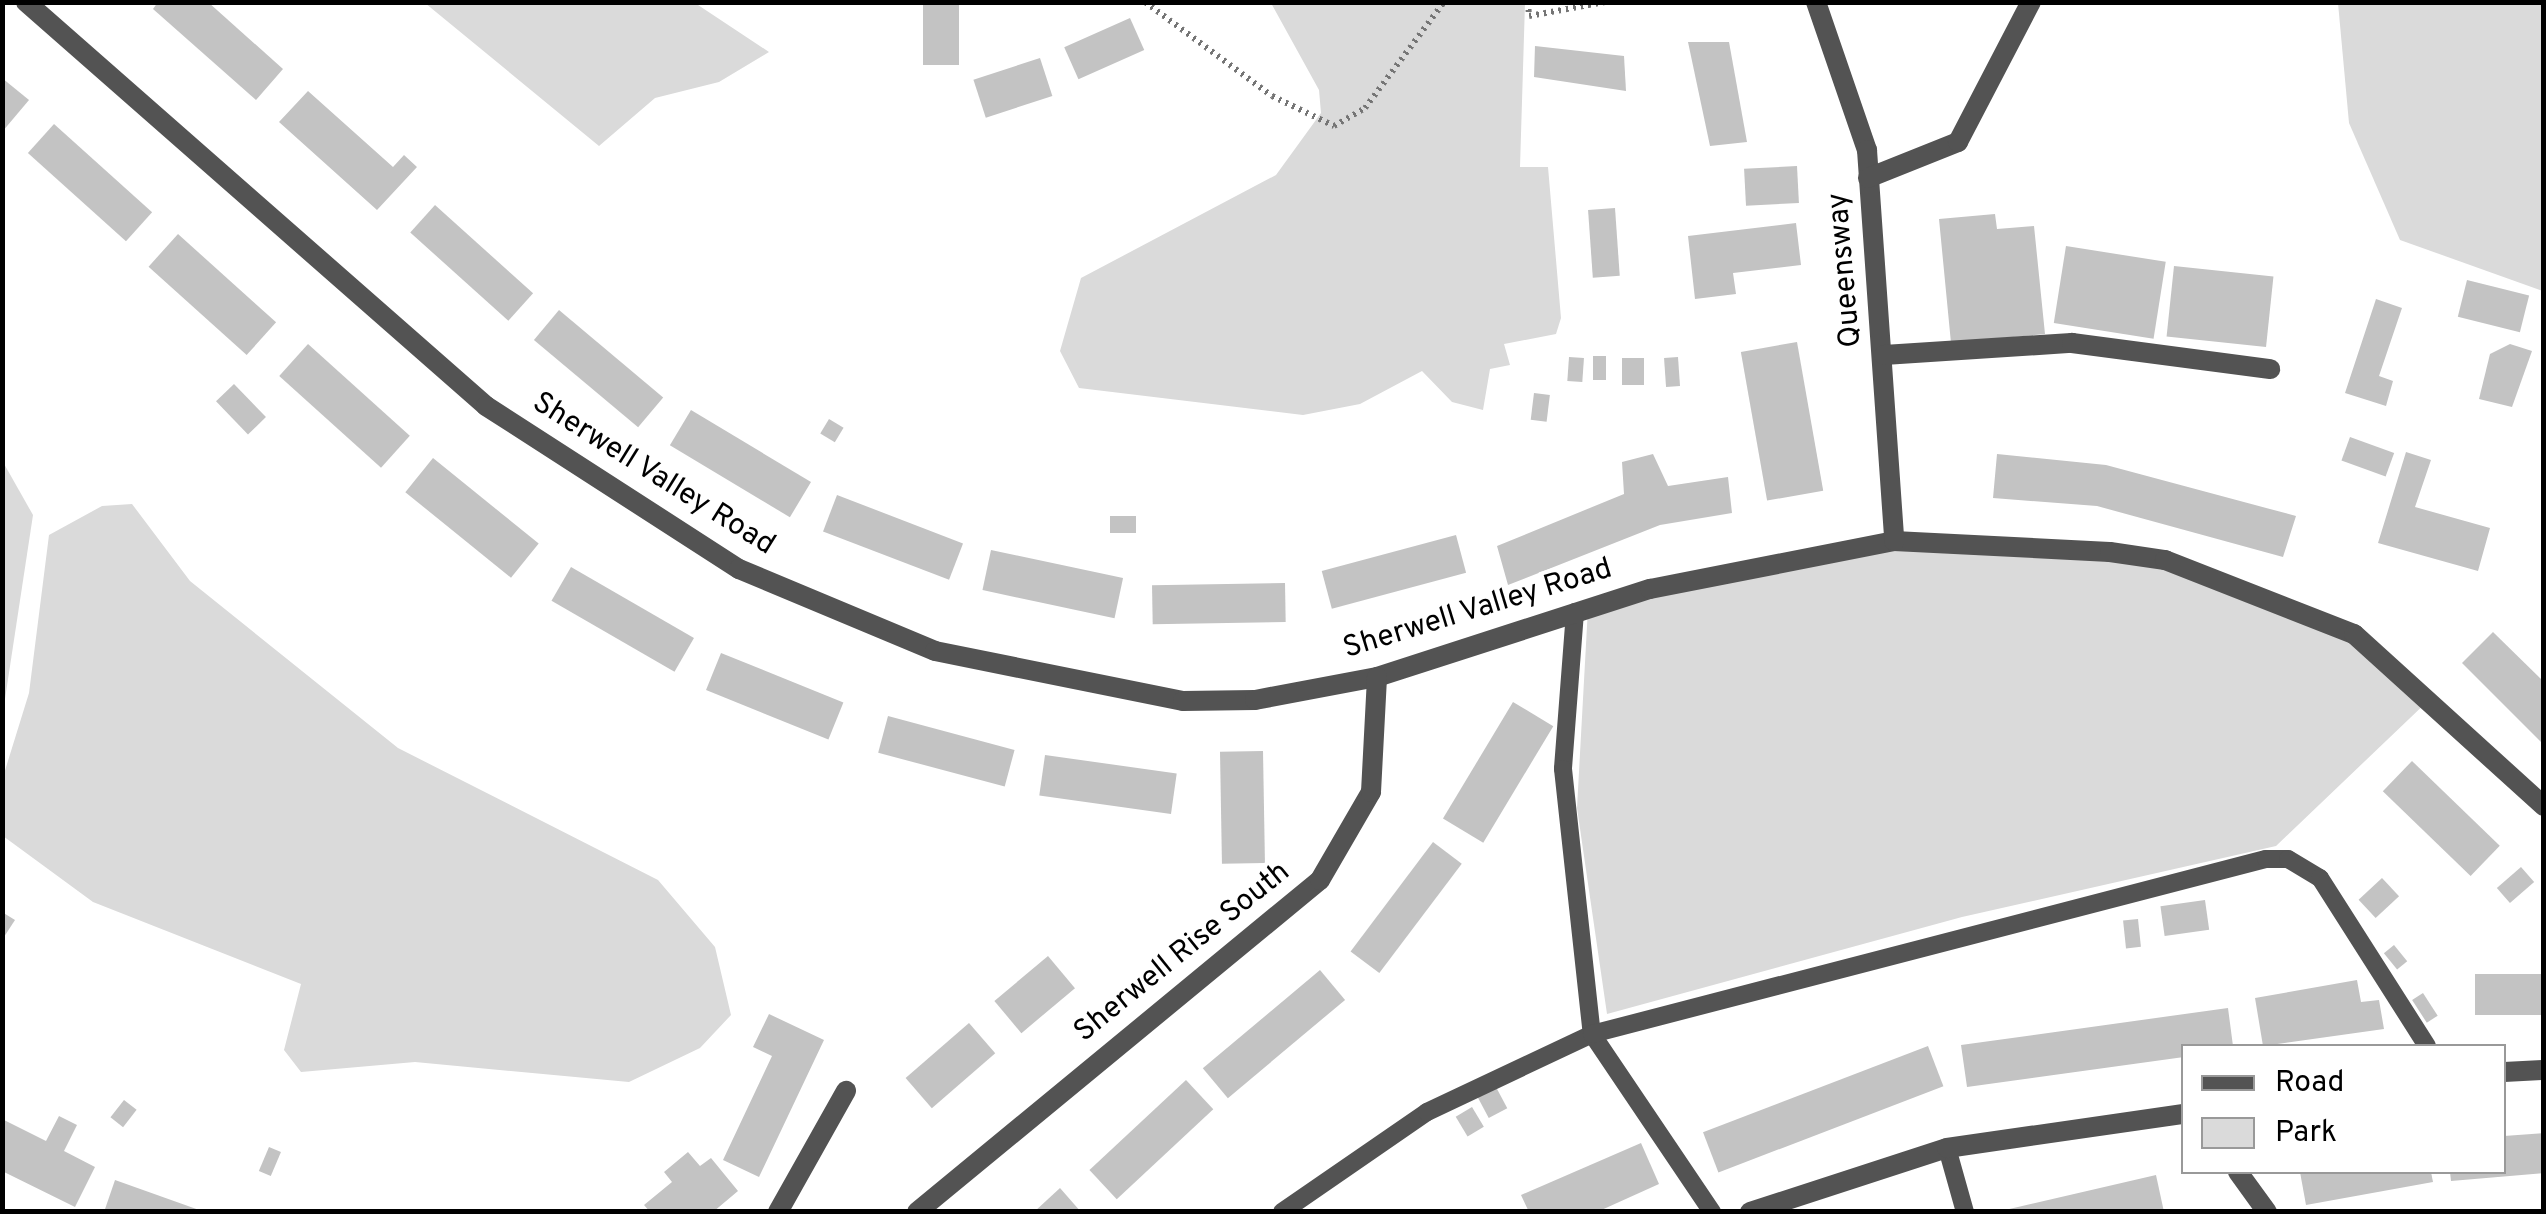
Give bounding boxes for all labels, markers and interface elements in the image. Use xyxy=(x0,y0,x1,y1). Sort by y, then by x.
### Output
street label: Queensway xyxy=(1821,191,1871,349)
street label: Sherwell Valley Road xyxy=(525,385,781,565)
street label: Sherwell Valley Road xyxy=(1339,552,1617,668)
street label: Sherwell Rise South xyxy=(1068,855,1298,1051)
legend xyxy=(2181,1044,2506,1174)
text: Road xyxy=(2275,1065,2344,1102)
text: Park xyxy=(2275,1115,2337,1152)

